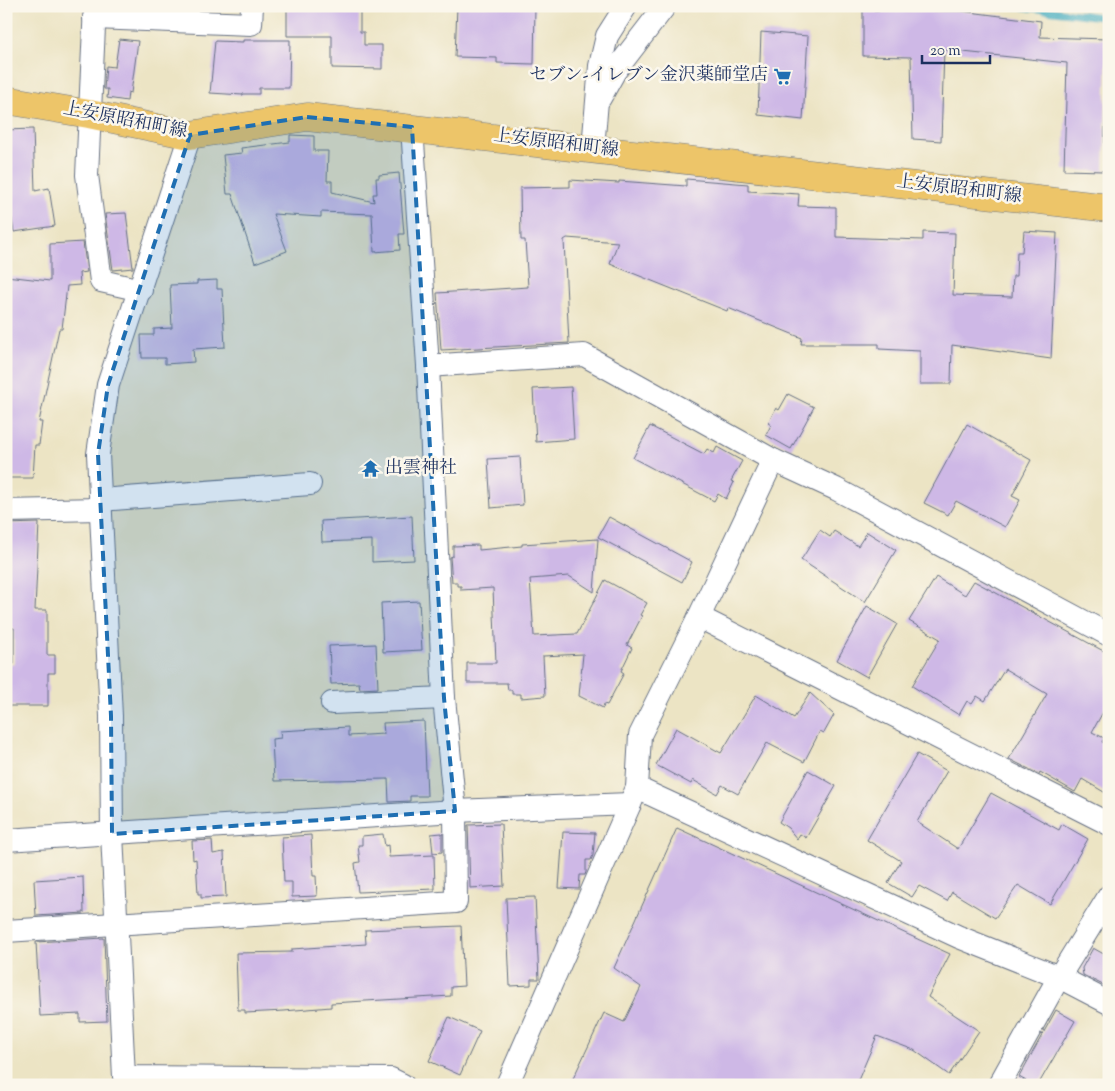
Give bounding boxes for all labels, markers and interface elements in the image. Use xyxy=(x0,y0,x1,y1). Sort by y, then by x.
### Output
scale bar xyxy=(922,32,990,64)
text: 20 m xyxy=(930,41,961,62)
place label: セブン-イレブン金沢薬師堂店 xyxy=(529,63,768,89)
supermarket icon: セブン-イレブン金沢薬師堂店 xyxy=(772,66,792,86)
street label: 上安原昭和町線 xyxy=(61,96,189,146)
street label: 上安原昭和町線 xyxy=(492,123,620,165)
street label: 上安原昭和町線 xyxy=(895,169,1023,211)
place label: 出雲神社 xyxy=(385,456,457,482)
temple icon: 出雲神社 xyxy=(361,459,381,479)

